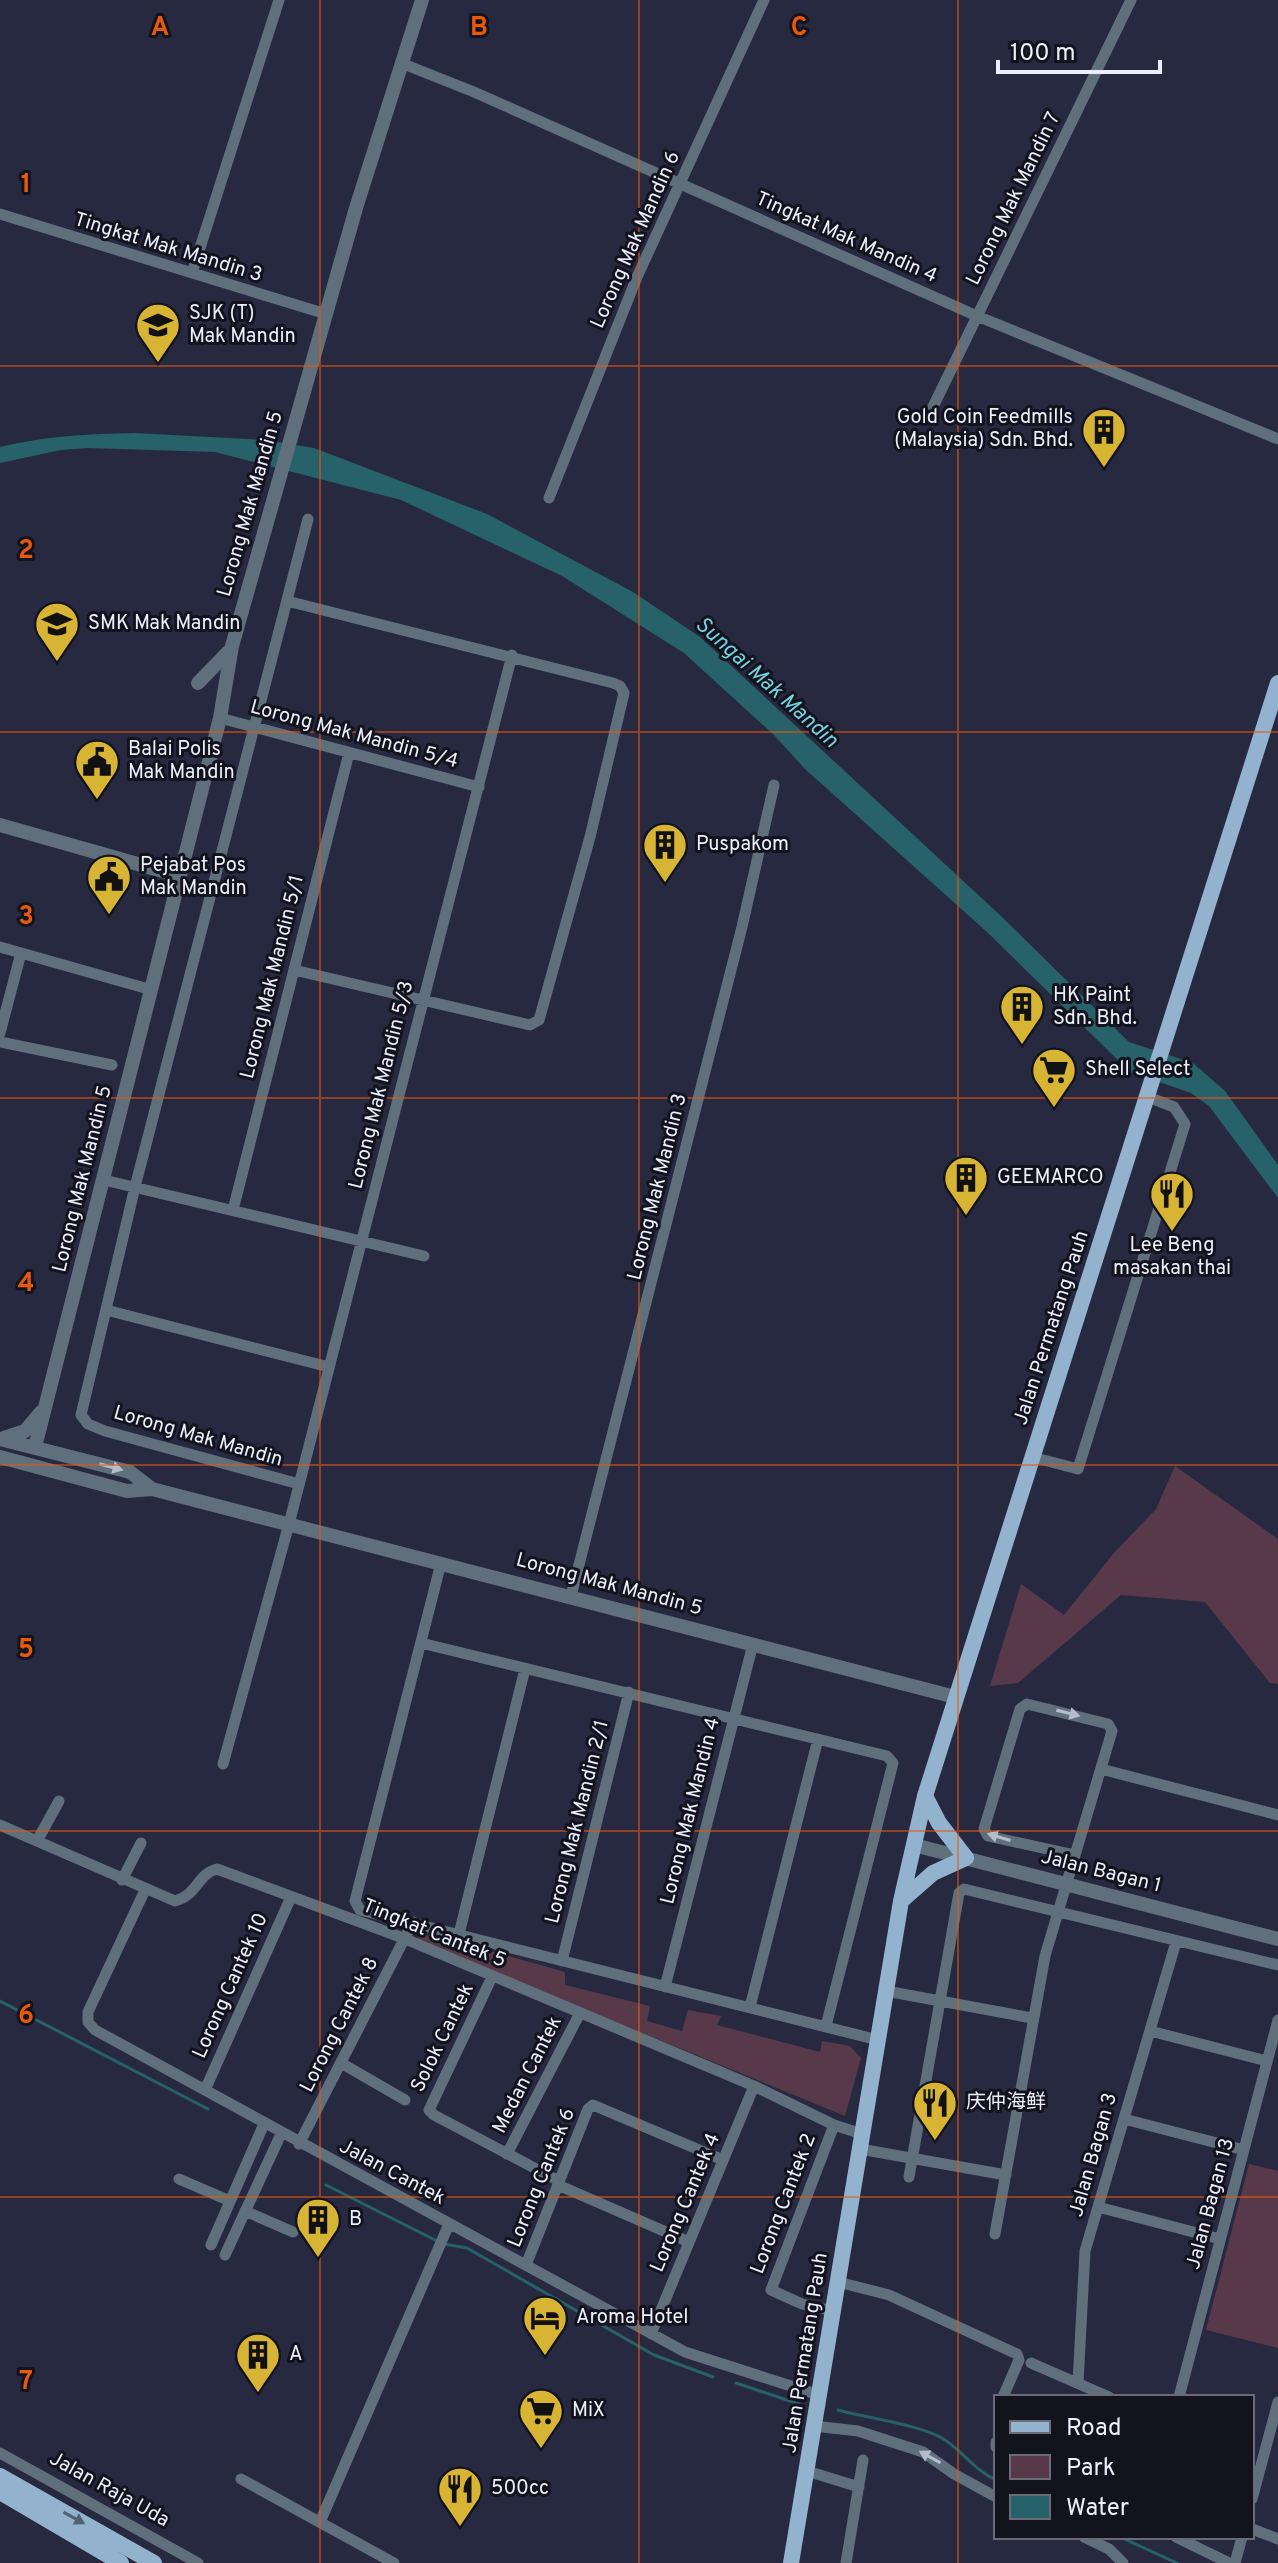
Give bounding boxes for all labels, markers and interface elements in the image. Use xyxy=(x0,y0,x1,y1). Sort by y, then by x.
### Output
text: A xyxy=(151,12,169,45)
text: B xyxy=(470,12,488,45)
text: C xyxy=(791,12,807,45)
scale bar xyxy=(998,24,1160,74)
text: 100 m xyxy=(1010,39,1076,69)
street label: Lorong Mak Mandin 7 xyxy=(961,108,1067,290)
street label: Lorong Mak Mandin 6 xyxy=(585,147,687,333)
text: 1 xyxy=(21,169,31,202)
street label: Tingkat Mak Mandin 4 xyxy=(751,186,941,290)
street label: Tingkat Mak Mandin 3 xyxy=(71,207,265,289)
school or university icon: SJK (T) Mak Mandin xyxy=(134,301,182,364)
place label: SJK (T) Mak Mandin xyxy=(189,301,296,350)
place label: Gold Coin Feedmills (Malaysia) Sdn. Bhd. xyxy=(894,405,1073,454)
building icon: Gold Coin Feedmills (Malaysia) Sdn. Bhd. xyxy=(1080,406,1128,469)
street label: Lorong Mak Mandin 5 xyxy=(212,408,290,600)
text: 2 xyxy=(18,535,34,568)
school or university icon: SMK Mak Mandin xyxy=(33,600,81,663)
place label: SMK Mak Mandin xyxy=(88,611,241,637)
water label: Sungai Mak Mandin xyxy=(689,612,843,754)
street label: Lorong Mak Mandin 5/4 xyxy=(247,695,461,775)
place label: Balai Polis Mak Mandin xyxy=(128,737,235,786)
public building icon: Balai Polis Mak Mandin xyxy=(73,738,121,801)
building icon: Puspakom xyxy=(641,821,689,884)
place label: Puspakom xyxy=(696,832,789,858)
public building icon: Pejabat Pos Mak Mandin xyxy=(85,853,133,916)
place label: Pejabat Pos Mak Mandin xyxy=(140,853,247,902)
street label: Lorong Mak Mandin 5/1 xyxy=(235,872,311,1082)
text: 3 xyxy=(18,901,34,934)
street label: Lorong Mak Mandin 5/3 xyxy=(344,978,420,1192)
building icon: HK Paint Sdn. Bhd. xyxy=(998,983,1046,1046)
place label: HK Paint Sdn. Bhd. xyxy=(1053,983,1137,1032)
supermarket icon: Shell Select xyxy=(1030,1046,1078,1109)
place label: Shell Select xyxy=(1085,1057,1191,1083)
street label: Lorong Mak Mandin 5 xyxy=(47,1083,119,1275)
street label: Lorong Mak Mandin 3 xyxy=(622,1091,694,1283)
building icon: GEEMARCO xyxy=(942,1154,990,1217)
place label: GEEMARCO xyxy=(997,1165,1104,1191)
restaurant icon: Lee Beng masakan thai xyxy=(1148,1170,1196,1233)
street label: Jalan Permatang Pauh xyxy=(1008,1228,1096,1428)
place label: Lee Beng masakan thai xyxy=(1113,1233,1231,1282)
text: 4 xyxy=(18,1268,34,1301)
street label: Lorong Mak Mandin xyxy=(110,1400,286,1474)
one-way arrow xyxy=(99,1462,124,1474)
street label: Lorong Mak Mandin 5 xyxy=(513,1548,705,1622)
text: 5 xyxy=(18,1634,34,1667)
one-way arrow xyxy=(1055,1707,1080,1720)
street label: Lorong Mak Mandin 4 xyxy=(655,1715,727,1907)
street label: Lorong Mak Mandin 2/1 xyxy=(540,1717,616,1927)
one-way arrow xyxy=(987,1830,1011,1843)
street label: Jalan Bagan 1 xyxy=(1038,1844,1164,1900)
street label: Tingkat Cantek 5 xyxy=(358,1893,510,1975)
street label: Lorong Cantek 10 xyxy=(187,1909,275,2063)
street label: Lorong Cantek 8 xyxy=(295,1953,385,2097)
street label: Solok Cantek xyxy=(405,1979,481,2097)
text: 6 xyxy=(18,2000,34,2033)
street label: Medan Cantek xyxy=(487,2012,569,2138)
restaurant icon: 庆仲海鲜 xyxy=(911,2079,959,2142)
place label: 庆仲海鲜 xyxy=(966,2090,1046,2116)
street label: Jalan Bagan 3 xyxy=(1064,2090,1124,2220)
street label: Lorong Cantek 6 xyxy=(502,2104,582,2252)
street label: Lorong Cantek 4 xyxy=(645,2130,727,2276)
street label: Lorong Cantek 2 xyxy=(745,2130,823,2278)
street label: Jalan Cantek xyxy=(334,2134,450,2212)
street label: Jalan Bagan 13 xyxy=(1181,2135,1241,2273)
building icon: B xyxy=(294,2196,342,2259)
place label: B xyxy=(349,2207,362,2233)
street label: Jalan Permatang Pauh xyxy=(777,2251,835,2455)
hotel icon: Aroma Hotel xyxy=(521,2294,569,2357)
place label: Aroma Hotel xyxy=(576,2305,689,2331)
building icon: A xyxy=(234,2331,282,2394)
place label: A xyxy=(289,2342,303,2368)
text: 7 xyxy=(19,2366,33,2399)
supermarket icon: MiX xyxy=(517,2387,565,2450)
legend xyxy=(994,2395,1254,2539)
place label: MiX xyxy=(572,2398,605,2424)
text: Road xyxy=(1066,2414,1122,2444)
street label: Jalan Raja Uda xyxy=(44,2446,174,2534)
one-way arrow xyxy=(918,2450,941,2464)
text: Park xyxy=(1066,2454,1116,2484)
restaurant icon: 500cc xyxy=(436,2465,484,2528)
place label: 500cc xyxy=(491,2476,549,2502)
text: Water xyxy=(1066,2494,1129,2524)
one-way arrow xyxy=(63,2511,85,2525)

